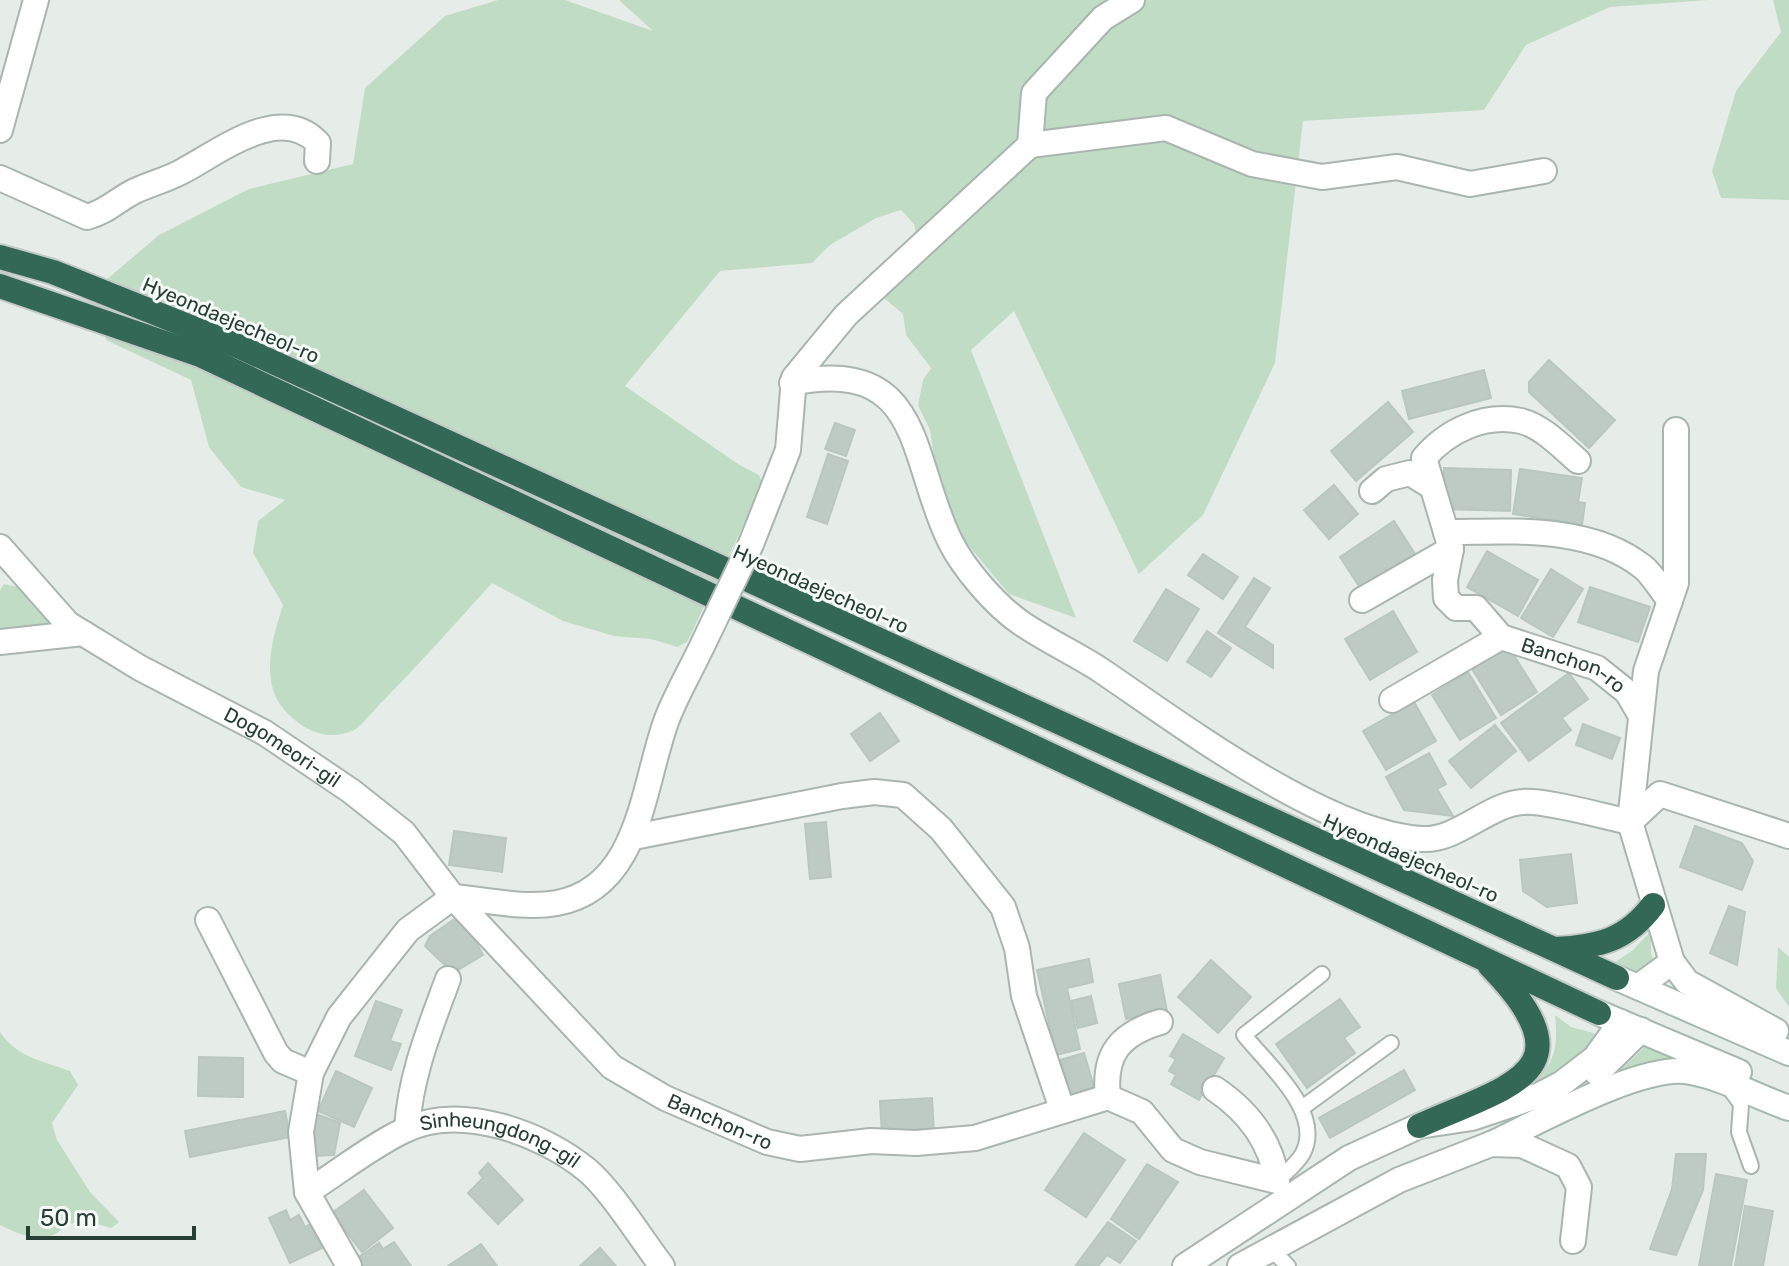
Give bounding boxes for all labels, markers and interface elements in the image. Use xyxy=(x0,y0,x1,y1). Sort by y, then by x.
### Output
street label: Hyeondaejecheol-ro xyxy=(139,272,323,368)
street label: Hyeondaejecheol-ro xyxy=(730,539,912,639)
street label: Banchon-ro xyxy=(1518,632,1630,698)
street label: Dogomeori-gil xyxy=(220,702,345,792)
street label: Hyeondaejecheol-ro xyxy=(1320,808,1502,908)
street label: Banchon-ro xyxy=(664,1089,776,1155)
street label: Sinheungdong-gil xyxy=(417,1108,585,1173)
scale bar xyxy=(28,1190,194,1240)
text: 50 m xyxy=(40,1204,97,1232)

